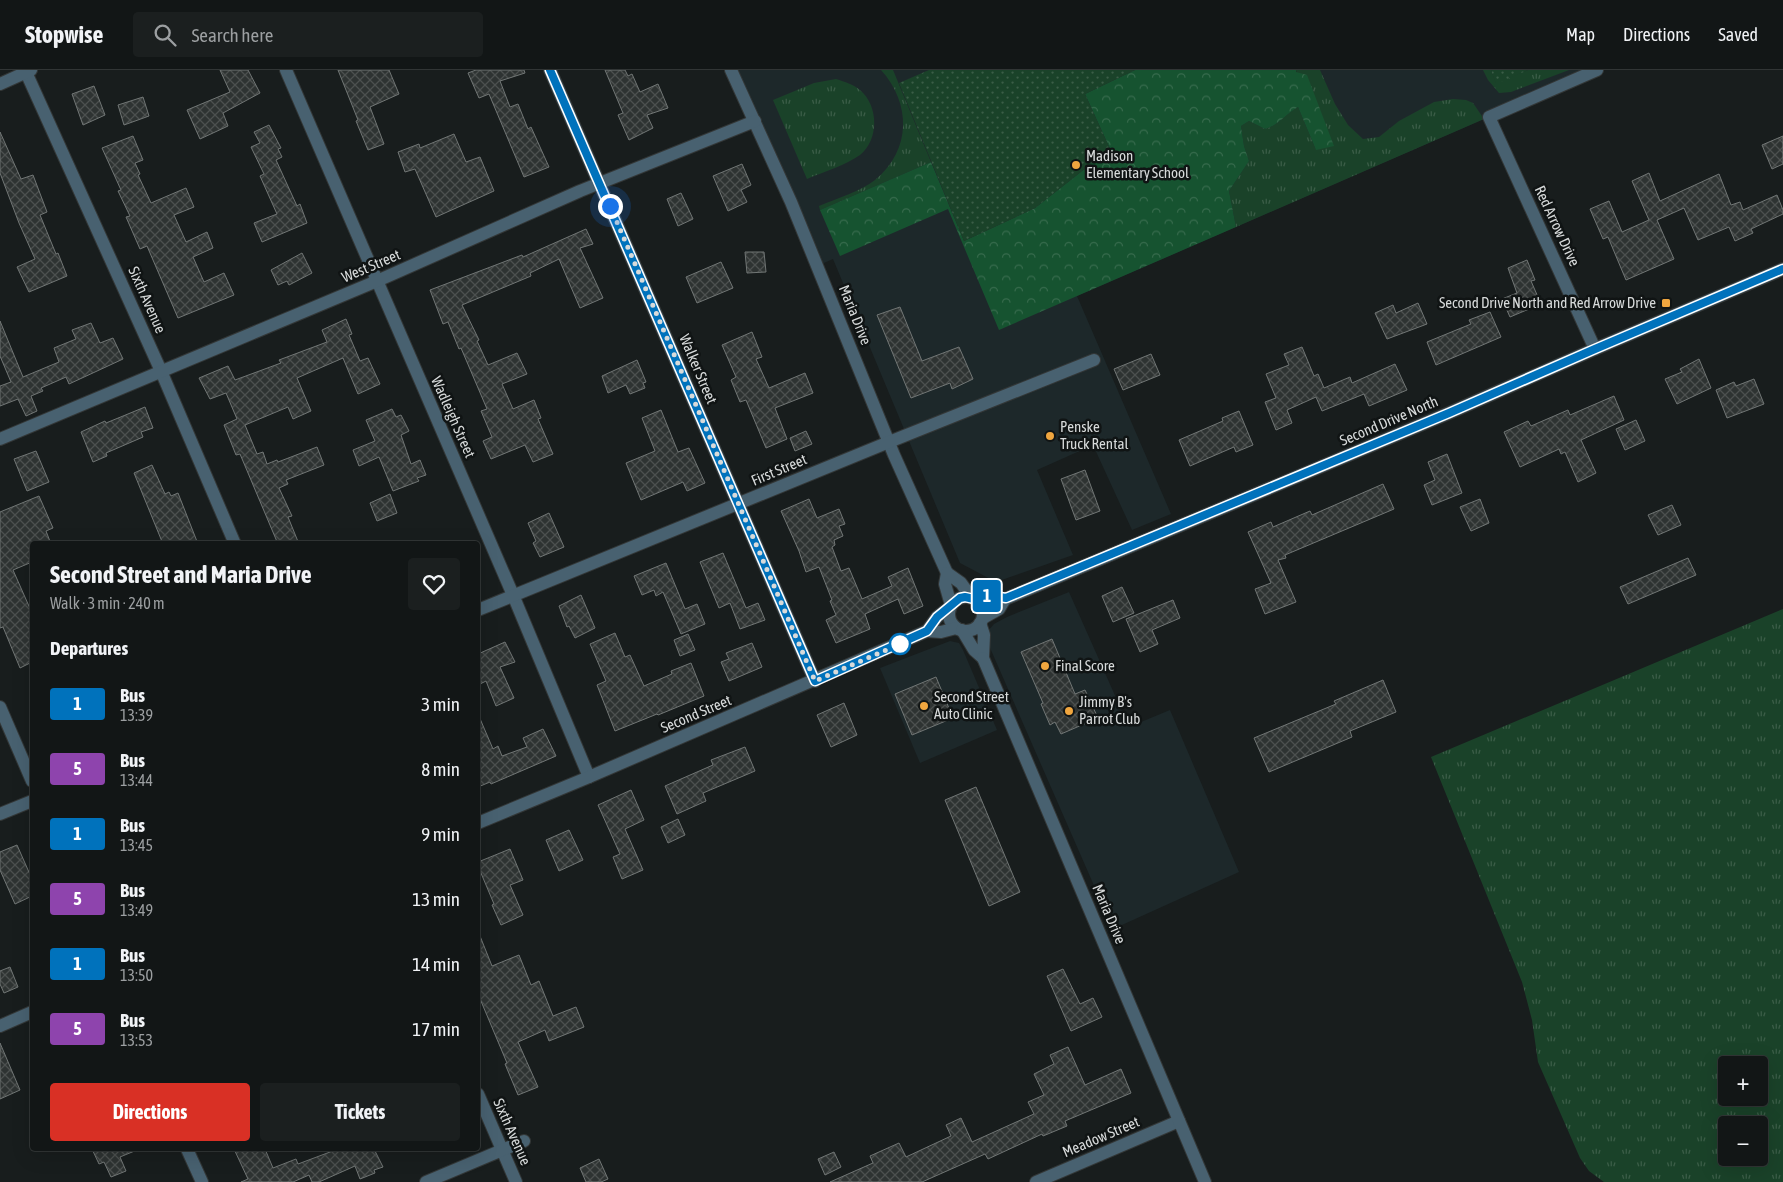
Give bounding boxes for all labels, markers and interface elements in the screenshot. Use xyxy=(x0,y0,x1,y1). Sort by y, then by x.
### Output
search box xyxy=(133,12,483,57)
text: Stopwise xyxy=(25,21,103,48)
icon: search xyxy=(151,21,179,49)
text: Search here xyxy=(191,24,273,46)
text: Map xyxy=(1566,24,1595,45)
text: Directions xyxy=(1623,24,1690,45)
text: Saved xyxy=(1718,24,1758,45)
place label: Madison Elementary School xyxy=(1086,147,1189,181)
marker: Madison Elementary School xyxy=(1070,159,1082,171)
street label: Red Arrow Drive xyxy=(1531,183,1584,269)
your location xyxy=(598,194,623,219)
street label: West Street xyxy=(339,246,403,285)
street label: Sixth Avenue xyxy=(125,264,170,336)
street label: Maria Drive xyxy=(836,282,875,347)
place label: Second Drive North and Red Arrow Drive xyxy=(1439,294,1656,311)
marker: Second Drive North and Red Arrow Drive xyxy=(1660,297,1672,309)
street label: Walker Street xyxy=(676,331,721,406)
street label: Wadleigh Street xyxy=(428,373,479,460)
street label: Second Drive North xyxy=(1337,392,1440,449)
place label: Penske Truck Rental xyxy=(1060,418,1128,452)
marker: Penske Truck Rental xyxy=(1044,430,1056,442)
street label: First Street xyxy=(749,450,809,489)
button: heart xyxy=(408,558,460,610)
text: Second Street and Maria Drive xyxy=(50,561,312,588)
line badge: 1 xyxy=(971,580,1003,612)
text: 1 xyxy=(983,585,991,606)
text: Walk · 3 min · 240 m xyxy=(50,594,164,612)
unlabelled marker xyxy=(889,633,911,655)
text: Departures xyxy=(50,637,128,659)
place label: Final Score xyxy=(1055,657,1115,674)
marker: Final Score xyxy=(1039,660,1051,672)
text: Bus xyxy=(120,684,145,706)
place label: Second Street Auto Clinic xyxy=(934,688,1009,722)
street label: Second Street xyxy=(658,691,734,736)
text: 1 xyxy=(73,693,82,714)
text: 3 min xyxy=(421,693,460,715)
place label: Jimmy B's Parrot Club xyxy=(1079,693,1140,727)
marker: Second Street Auto Clinic xyxy=(918,700,930,712)
marker: Jimmy B's Parrot Club xyxy=(1063,705,1075,717)
text: 13:39 xyxy=(120,706,153,724)
text: Bus xyxy=(120,749,145,771)
text: 5 xyxy=(73,758,82,779)
text: 8 min xyxy=(421,758,460,780)
text: 13:44 xyxy=(120,771,153,789)
text: Bus xyxy=(120,814,145,836)
text: 1 xyxy=(73,823,82,844)
text: 9 min xyxy=(421,823,460,845)
text: 13:45 xyxy=(120,836,153,854)
text: Bus xyxy=(120,879,145,901)
street label: Maria Drive xyxy=(1089,881,1130,946)
text: 5 xyxy=(73,888,82,909)
text: 13 min xyxy=(412,888,460,910)
text: 13:49 xyxy=(120,901,153,919)
text: Bus xyxy=(120,944,145,966)
text: 1 xyxy=(73,953,82,974)
text: 14 min xyxy=(412,953,460,975)
text: 13:50 xyxy=(120,966,153,984)
text: Bus xyxy=(120,1009,145,1031)
text: 5 xyxy=(73,1018,82,1039)
text: 17 min xyxy=(412,1018,460,1040)
text: 13:53 xyxy=(120,1031,153,1049)
map controls xyxy=(1718,1056,1768,1166)
button: + xyxy=(1718,1056,1768,1106)
button: Directions xyxy=(50,1083,250,1141)
button: Tickets xyxy=(260,1083,460,1141)
street label: Sixth Avenue xyxy=(490,1096,535,1168)
street label: Meadow Street xyxy=(1060,1113,1142,1160)
button: − xyxy=(1718,1116,1768,1166)

